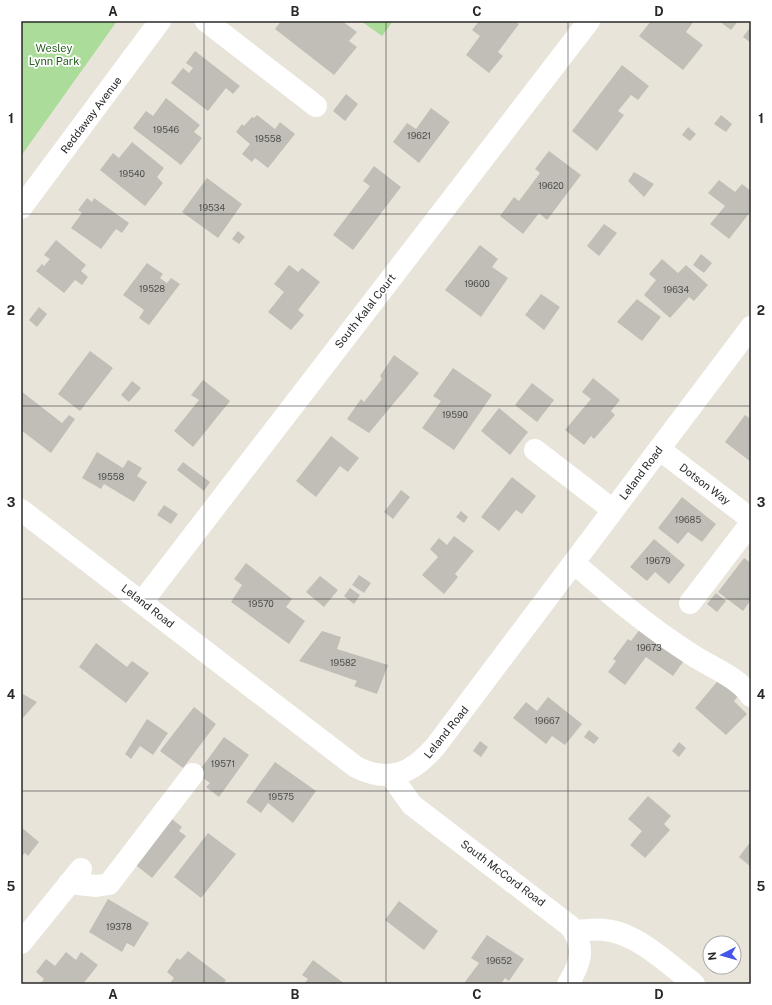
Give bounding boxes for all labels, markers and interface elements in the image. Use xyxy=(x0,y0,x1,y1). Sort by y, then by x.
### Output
text: A xyxy=(108,4,118,19)
text: B xyxy=(291,4,300,19)
text: C xyxy=(472,4,482,19)
text: D xyxy=(654,4,664,19)
park label: Wesley Lynn Park xyxy=(29,42,79,67)
street label: Reddaway Avenue xyxy=(58,74,124,156)
text: 1 xyxy=(8,111,14,126)
text: 1 xyxy=(758,111,764,126)
house number: 19546 xyxy=(153,124,180,135)
house number: 19621 xyxy=(407,130,431,141)
house number: 19558 xyxy=(255,133,281,144)
house number: 19540 xyxy=(119,168,146,179)
house number: 19620 xyxy=(538,180,564,191)
house number: 19534 xyxy=(199,202,226,213)
street label: South Kalal Court xyxy=(332,272,398,350)
house number: 19600 xyxy=(464,278,490,289)
house number: 19528 xyxy=(139,283,165,294)
house number: 19634 xyxy=(663,284,689,295)
text: 2 xyxy=(7,303,15,318)
text: 2 xyxy=(757,303,765,318)
house number: 19590 xyxy=(442,409,469,420)
street label: Leland Road xyxy=(617,444,665,502)
street label: Dotson Way xyxy=(677,461,733,507)
house number: 19558 xyxy=(98,471,124,482)
text: 3 xyxy=(7,495,16,510)
text: 3 xyxy=(757,495,766,510)
house number: 19685 xyxy=(675,514,701,525)
house number: 19679 xyxy=(645,555,671,566)
street label: Leland Road xyxy=(119,582,177,630)
house number: 19570 xyxy=(248,598,274,609)
house number: 19673 xyxy=(636,642,662,653)
house number: 19582 xyxy=(330,657,356,668)
text: 4 xyxy=(7,687,16,702)
text: 4 xyxy=(757,687,766,702)
street label: Leland Road xyxy=(421,704,471,760)
house number: 19667 xyxy=(534,715,560,726)
house number: 19571 xyxy=(211,758,235,769)
house number: 19575 xyxy=(268,791,294,802)
street label: South McCord Road xyxy=(459,837,547,909)
text: 5 xyxy=(7,879,16,894)
text: 5 xyxy=(757,879,766,894)
house number: 19378 xyxy=(106,921,132,932)
north arrow xyxy=(702,935,742,975)
text: N xyxy=(706,951,718,961)
house number: 19652 xyxy=(486,955,512,966)
text: A xyxy=(108,987,118,1002)
text: B xyxy=(291,987,300,1002)
text: C xyxy=(472,987,482,1002)
text: D xyxy=(654,987,664,1002)

